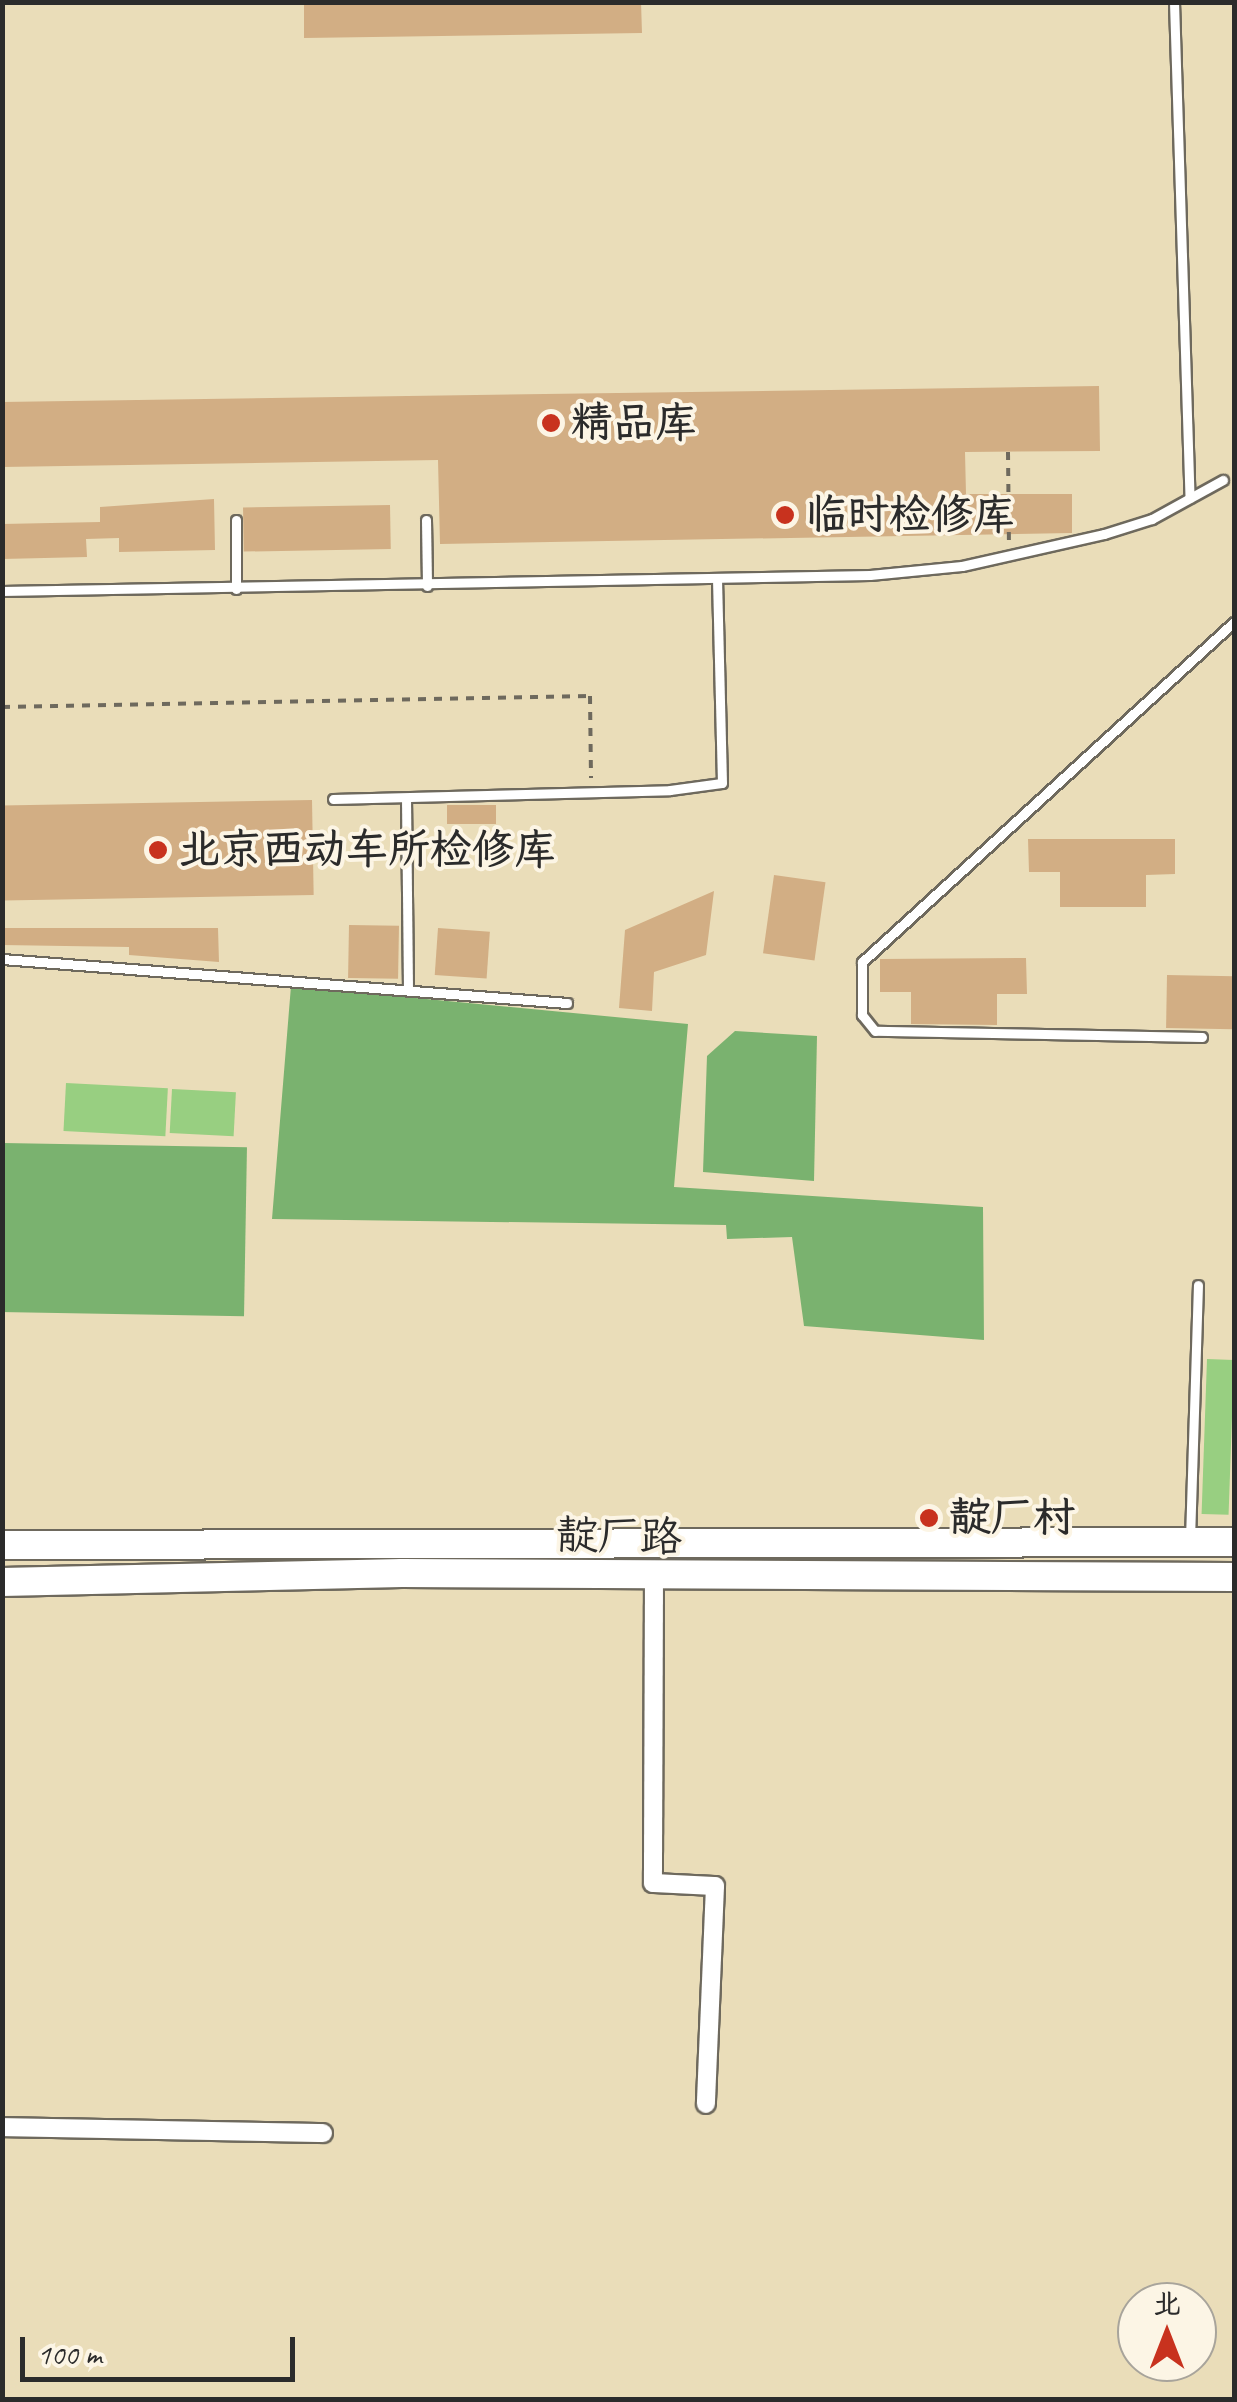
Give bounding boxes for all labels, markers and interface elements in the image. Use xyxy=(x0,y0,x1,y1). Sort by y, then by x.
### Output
place label: 精品库 xyxy=(571,398,697,448)
marker: 精品库 xyxy=(540,412,562,434)
place label: 临时检修库 xyxy=(805,490,1015,540)
marker: 临时检修库 xyxy=(774,504,796,526)
place label: 北京西动车所检修库 xyxy=(178,825,556,875)
marker: 北京西动车所检修库 xyxy=(147,839,169,861)
place label: 靛厂村 xyxy=(949,1493,1075,1543)
marker: 靛厂村 xyxy=(918,1507,940,1529)
street label: 靛厂路 xyxy=(556,1511,682,1563)
north arrow xyxy=(1117,2282,1217,2382)
text: 北 xyxy=(1153,2286,1181,2321)
scale bar xyxy=(25,2317,300,2379)
text: 100 m xyxy=(37,2335,102,2373)

